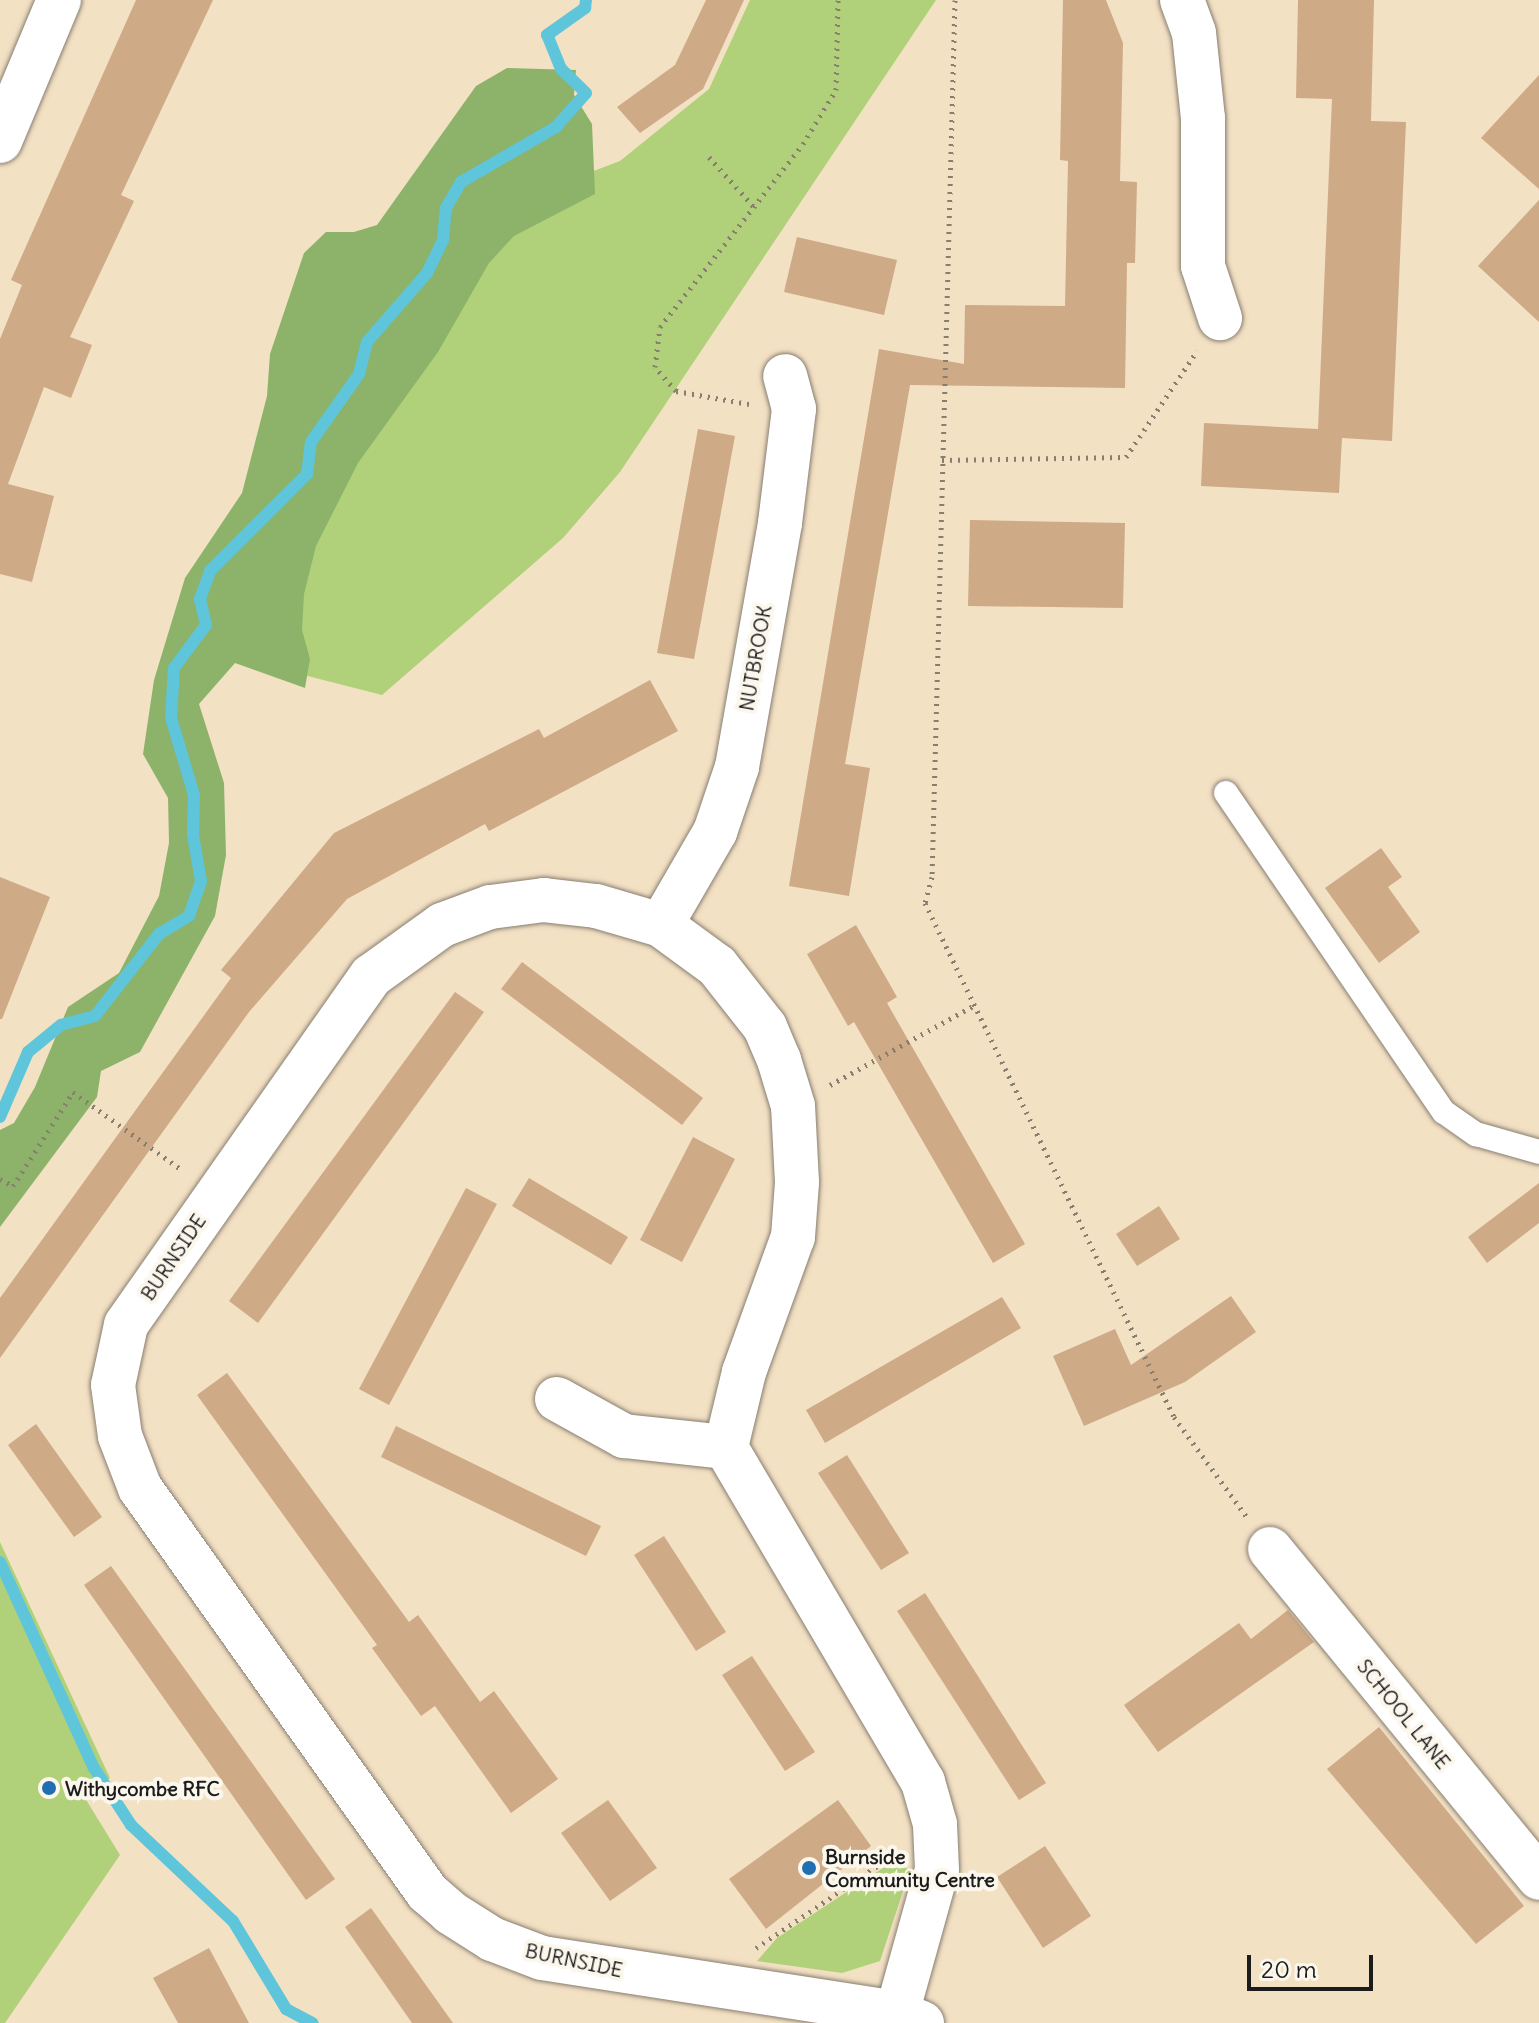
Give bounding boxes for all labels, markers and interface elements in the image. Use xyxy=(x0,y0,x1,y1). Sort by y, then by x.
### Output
street label: NUTBROOK xyxy=(734,603,776,713)
street label: BURNSIDE xyxy=(135,1209,211,1305)
street label: SCHOOL LANE xyxy=(1352,1654,1456,1774)
place label: Withycombe RFC xyxy=(65,1776,220,1800)
marker: Withycombe RFC xyxy=(40,1779,58,1797)
place label: Burnside Community Centre xyxy=(825,1844,995,1891)
marker: Burnside Community Centre xyxy=(800,1859,818,1877)
street label: BURNSIDE xyxy=(523,1938,625,1982)
scale bar xyxy=(1251,1939,1377,1989)
text: 20 m xyxy=(1261,1954,1317,1984)

